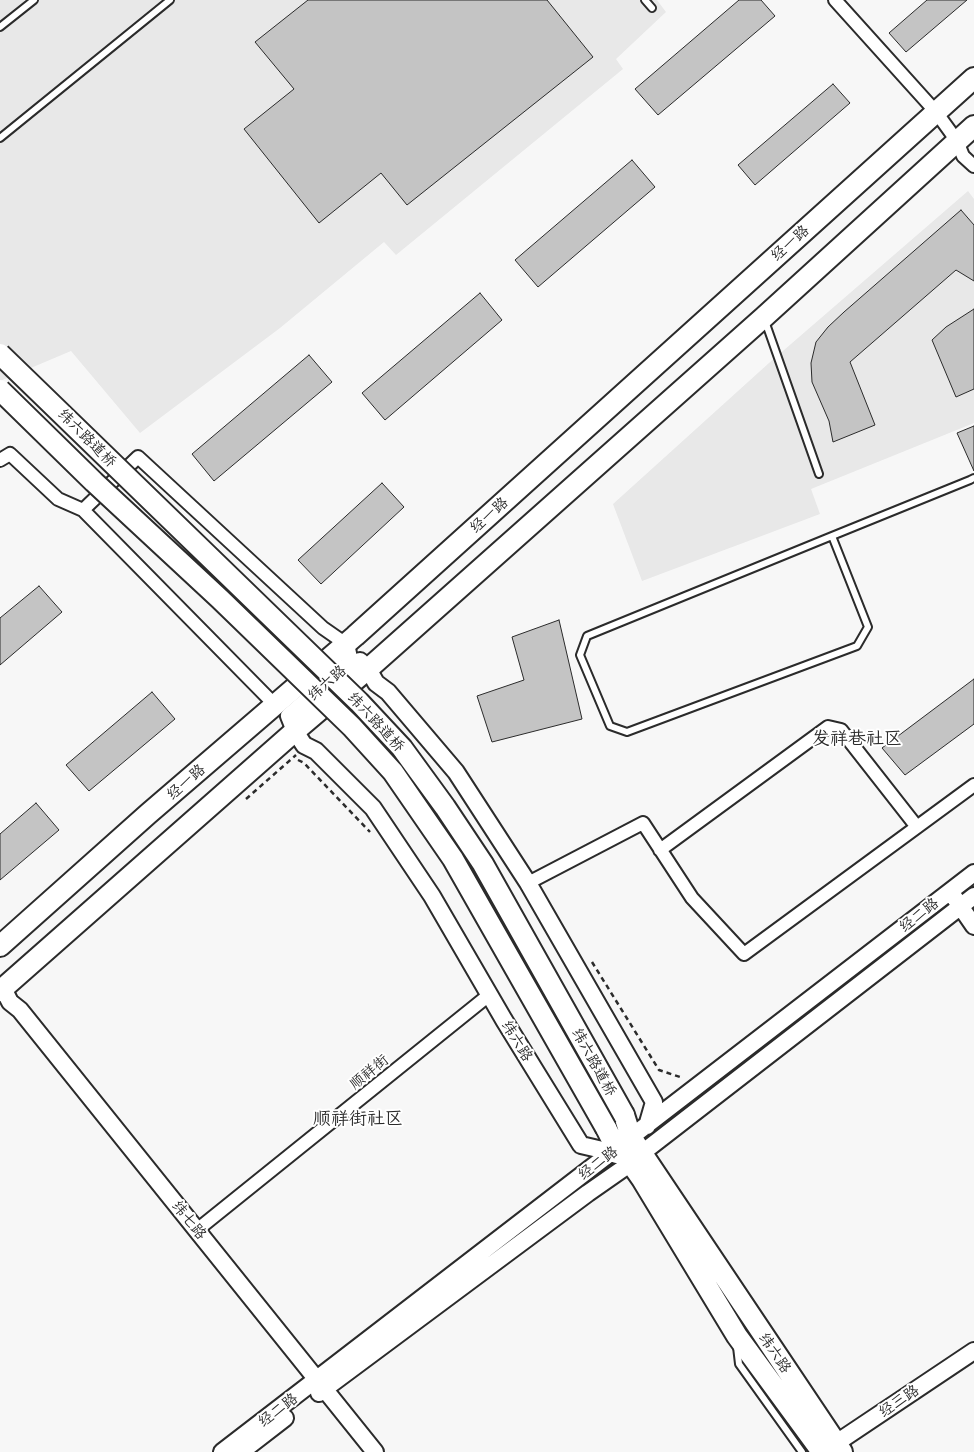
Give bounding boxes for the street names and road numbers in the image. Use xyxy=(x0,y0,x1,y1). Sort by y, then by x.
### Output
street label: 经一路 xyxy=(767,221,813,265)
street label: 纬六路道桥 xyxy=(54,405,120,471)
street label: 经一路 xyxy=(466,493,512,537)
street label: 纬六路 xyxy=(304,661,350,705)
street label: 纬六路道桥 xyxy=(344,688,408,756)
street label: 经一路 xyxy=(163,760,209,804)
street label: 经二路 xyxy=(896,894,942,936)
street label: 纬六路 xyxy=(497,1017,537,1065)
street label: 纬六路道桥 xyxy=(568,1025,620,1099)
street label: 顺祥街 xyxy=(346,1051,392,1093)
street label: 经二路 xyxy=(575,1142,621,1184)
street label: 纬七路 xyxy=(168,1197,210,1243)
street label: 纬六路 xyxy=(755,1329,795,1377)
street label: 经三路 xyxy=(875,1381,923,1421)
street label: 经二路 xyxy=(255,1389,301,1431)

